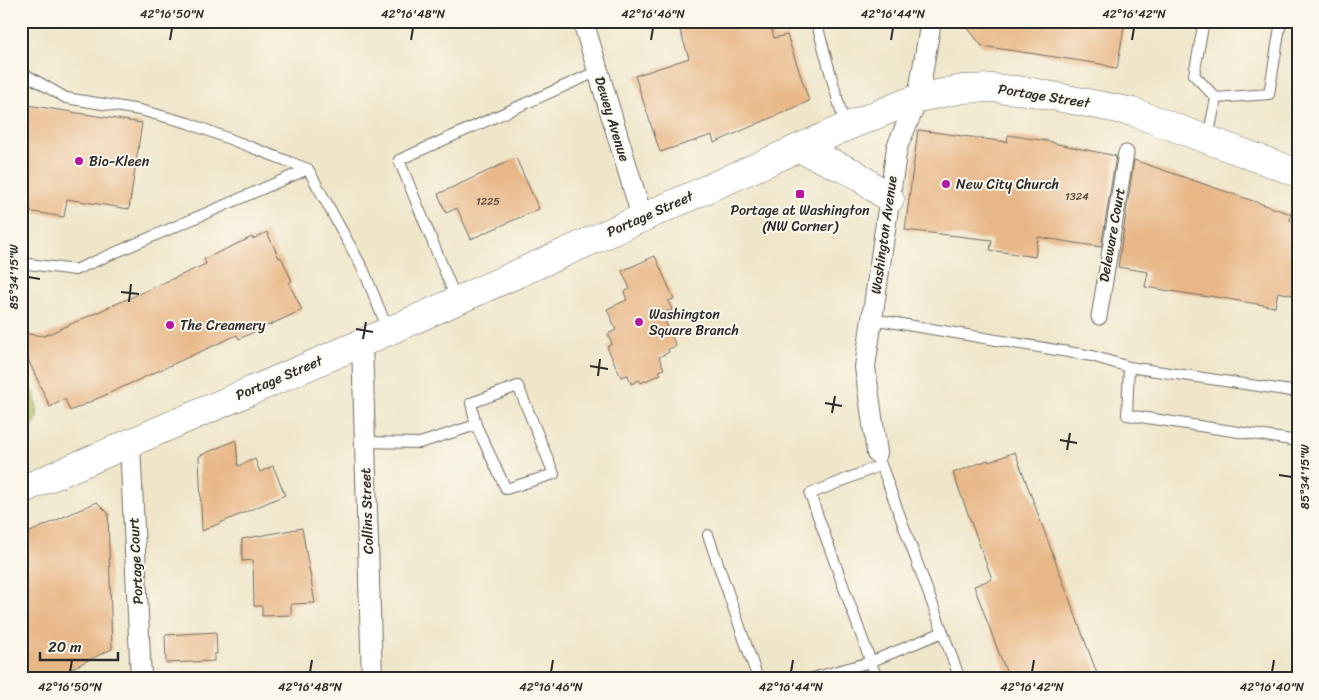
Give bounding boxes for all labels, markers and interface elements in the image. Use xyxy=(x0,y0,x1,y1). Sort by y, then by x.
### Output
text: 42°16'50"N xyxy=(140,3,205,25)
text: 42°16'48"N xyxy=(381,3,446,25)
text: 42°16'46"N xyxy=(621,3,685,25)
text: 42°16'44"N xyxy=(861,3,926,25)
text: 42°16'42"N xyxy=(1102,3,1167,25)
street label: Dewey Avenue xyxy=(587,73,637,165)
street label: Portage Street xyxy=(996,76,1093,116)
place label: Bio-Kleen xyxy=(89,149,150,174)
marker: Bio-Kleen xyxy=(73,155,85,167)
place label: New City Church xyxy=(956,172,1059,197)
street label: Washington Avenue xyxy=(863,174,905,296)
marker: New City Church xyxy=(940,178,952,190)
street label: Portage Street xyxy=(603,183,699,244)
street label: Deleware Court xyxy=(1091,186,1133,284)
house number: 1324 xyxy=(1065,187,1089,206)
marker: Portage at Washington (NW Corner) xyxy=(794,188,806,200)
house number: 1225 xyxy=(476,192,500,211)
place label: Portage at Washington (NW Corner) xyxy=(730,198,870,239)
text: 85°34'15"W xyxy=(3,244,25,309)
place label: Washington Square Branch xyxy=(649,302,739,343)
place label: The Creamery xyxy=(180,313,266,338)
marker: Washington Square Branch xyxy=(633,316,645,328)
marker: The Creamery xyxy=(164,319,176,331)
street label: Portage Street xyxy=(231,348,328,408)
text: 85°34'15"W xyxy=(1294,444,1316,509)
street label: Collins Street xyxy=(353,467,381,555)
street label: Portage Court xyxy=(121,517,151,605)
scale bar xyxy=(40,630,118,662)
text: 20 m xyxy=(48,634,82,660)
text: 42°16'50"N xyxy=(38,676,103,698)
text: 42°16'48"N xyxy=(278,676,343,698)
text: 42°16'46"N xyxy=(519,676,583,698)
text: 42°16'44"N xyxy=(759,676,824,698)
text: 42°16'42"N xyxy=(1000,676,1065,698)
text: 42°16'40"N xyxy=(1240,676,1305,698)

